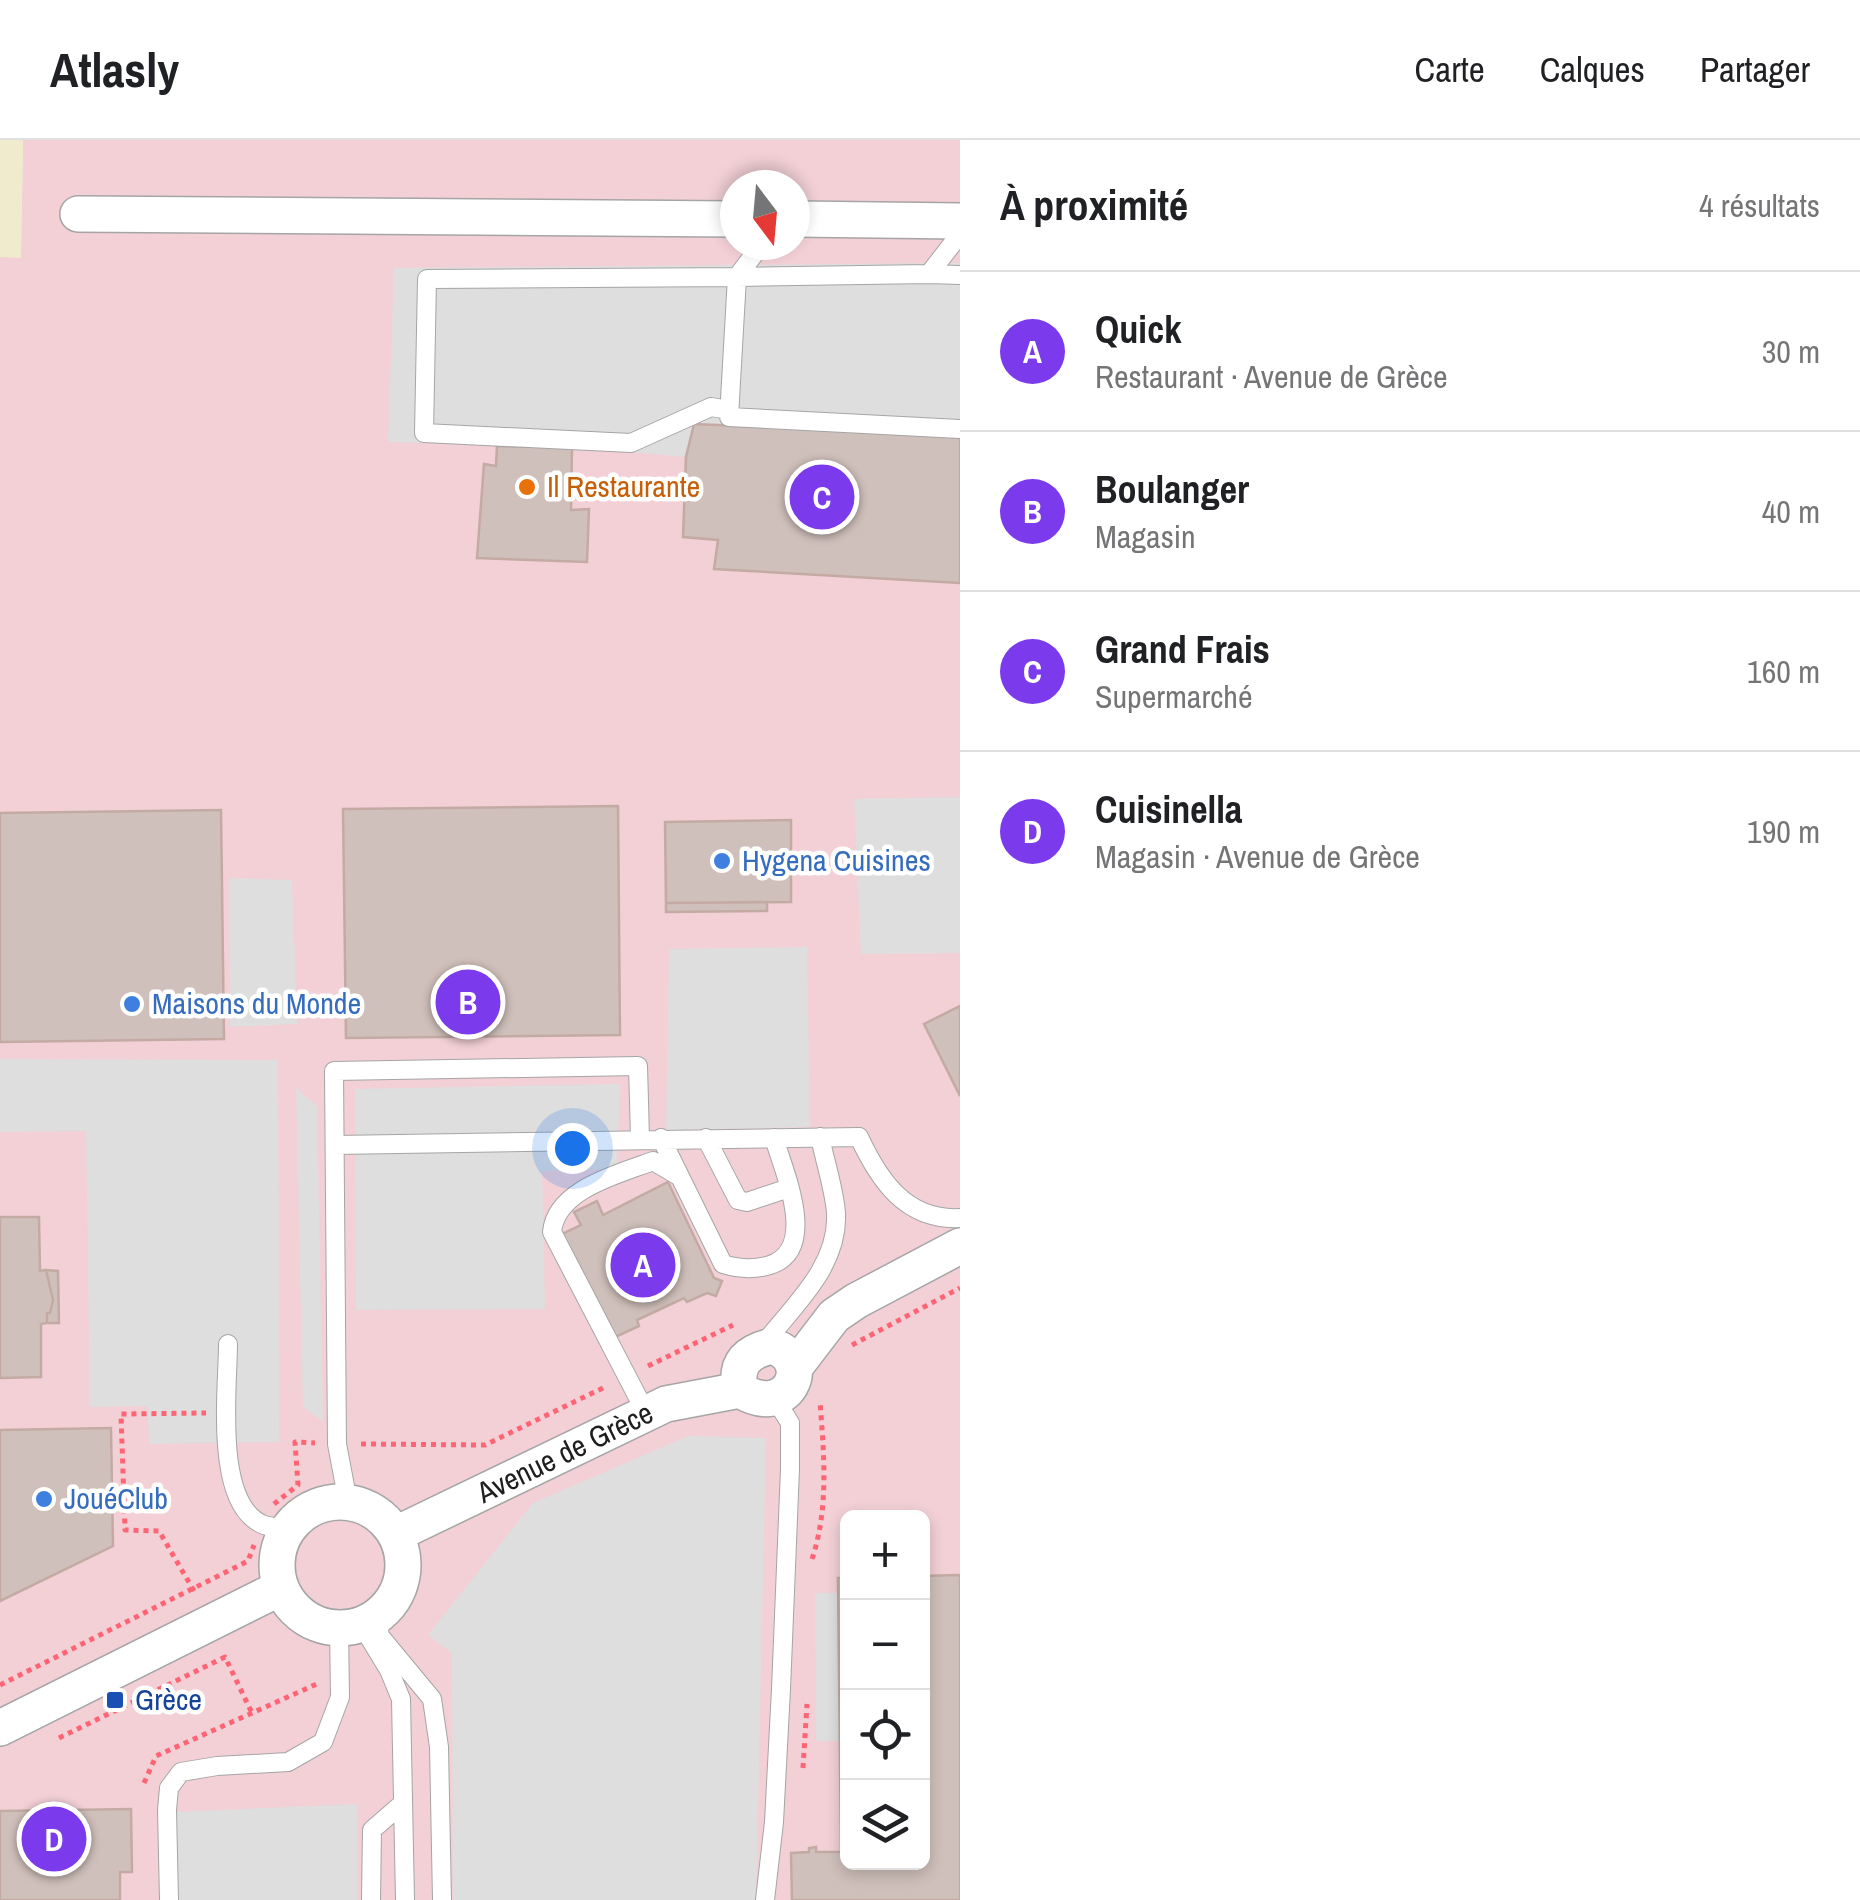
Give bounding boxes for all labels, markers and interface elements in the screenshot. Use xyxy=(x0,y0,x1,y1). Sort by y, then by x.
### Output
text: Atlasly xyxy=(50,37,179,102)
text: Carte xyxy=(1414,46,1485,93)
text: Calques xyxy=(1540,46,1645,93)
text: Partager xyxy=(1700,46,1810,93)
north arrow xyxy=(720,170,810,260)
text: À proximité xyxy=(1000,177,1188,233)
text: 4 résultats xyxy=(1699,184,1820,227)
text: Quick xyxy=(1095,304,1182,355)
text: A xyxy=(1023,330,1042,373)
text: 30 m xyxy=(1762,330,1820,373)
text: Restaurant · Avenue de Grèce xyxy=(1095,355,1448,398)
pin: C xyxy=(790,460,854,534)
text: Boulanger xyxy=(1095,464,1249,515)
place label: Il Restaurante xyxy=(547,466,700,506)
marker: Il Restaurante xyxy=(516,476,538,498)
text: B xyxy=(1023,490,1042,533)
text: 40 m xyxy=(1762,490,1820,533)
text: Magasin xyxy=(1095,515,1196,558)
text: Grand Frais xyxy=(1095,624,1270,675)
text: C xyxy=(1023,650,1042,693)
text: 160 m xyxy=(1747,650,1820,693)
text: Supermarché xyxy=(1095,675,1253,718)
text: Cuisinella xyxy=(1095,784,1242,835)
text: D xyxy=(1023,810,1042,853)
text: 190 m xyxy=(1747,810,1820,853)
text: Magasin · Avenue de Grèce xyxy=(1095,835,1420,878)
place label: Hygena Cuisines xyxy=(742,840,931,880)
marker: Hygena Cuisines xyxy=(711,850,733,872)
pin: B xyxy=(436,964,500,1040)
place label: Maisons du Monde xyxy=(152,983,361,1023)
marker: Maisons du Monde xyxy=(121,993,143,1015)
your location xyxy=(547,1123,598,1174)
pin: A xyxy=(610,1228,676,1302)
street label: Avenue de Grèce xyxy=(469,1392,659,1512)
place label: JouéClub xyxy=(64,1478,168,1518)
marker: JouéClub xyxy=(33,1488,55,1510)
map controls xyxy=(840,1510,930,1870)
button: + xyxy=(840,1510,930,1600)
button: − xyxy=(840,1600,930,1690)
place label: Grèce xyxy=(135,1679,202,1719)
marker: Grèce xyxy=(104,1689,126,1711)
button: locate xyxy=(840,1690,930,1780)
button: layers xyxy=(840,1780,930,1870)
pin: D xyxy=(22,1802,86,1876)

